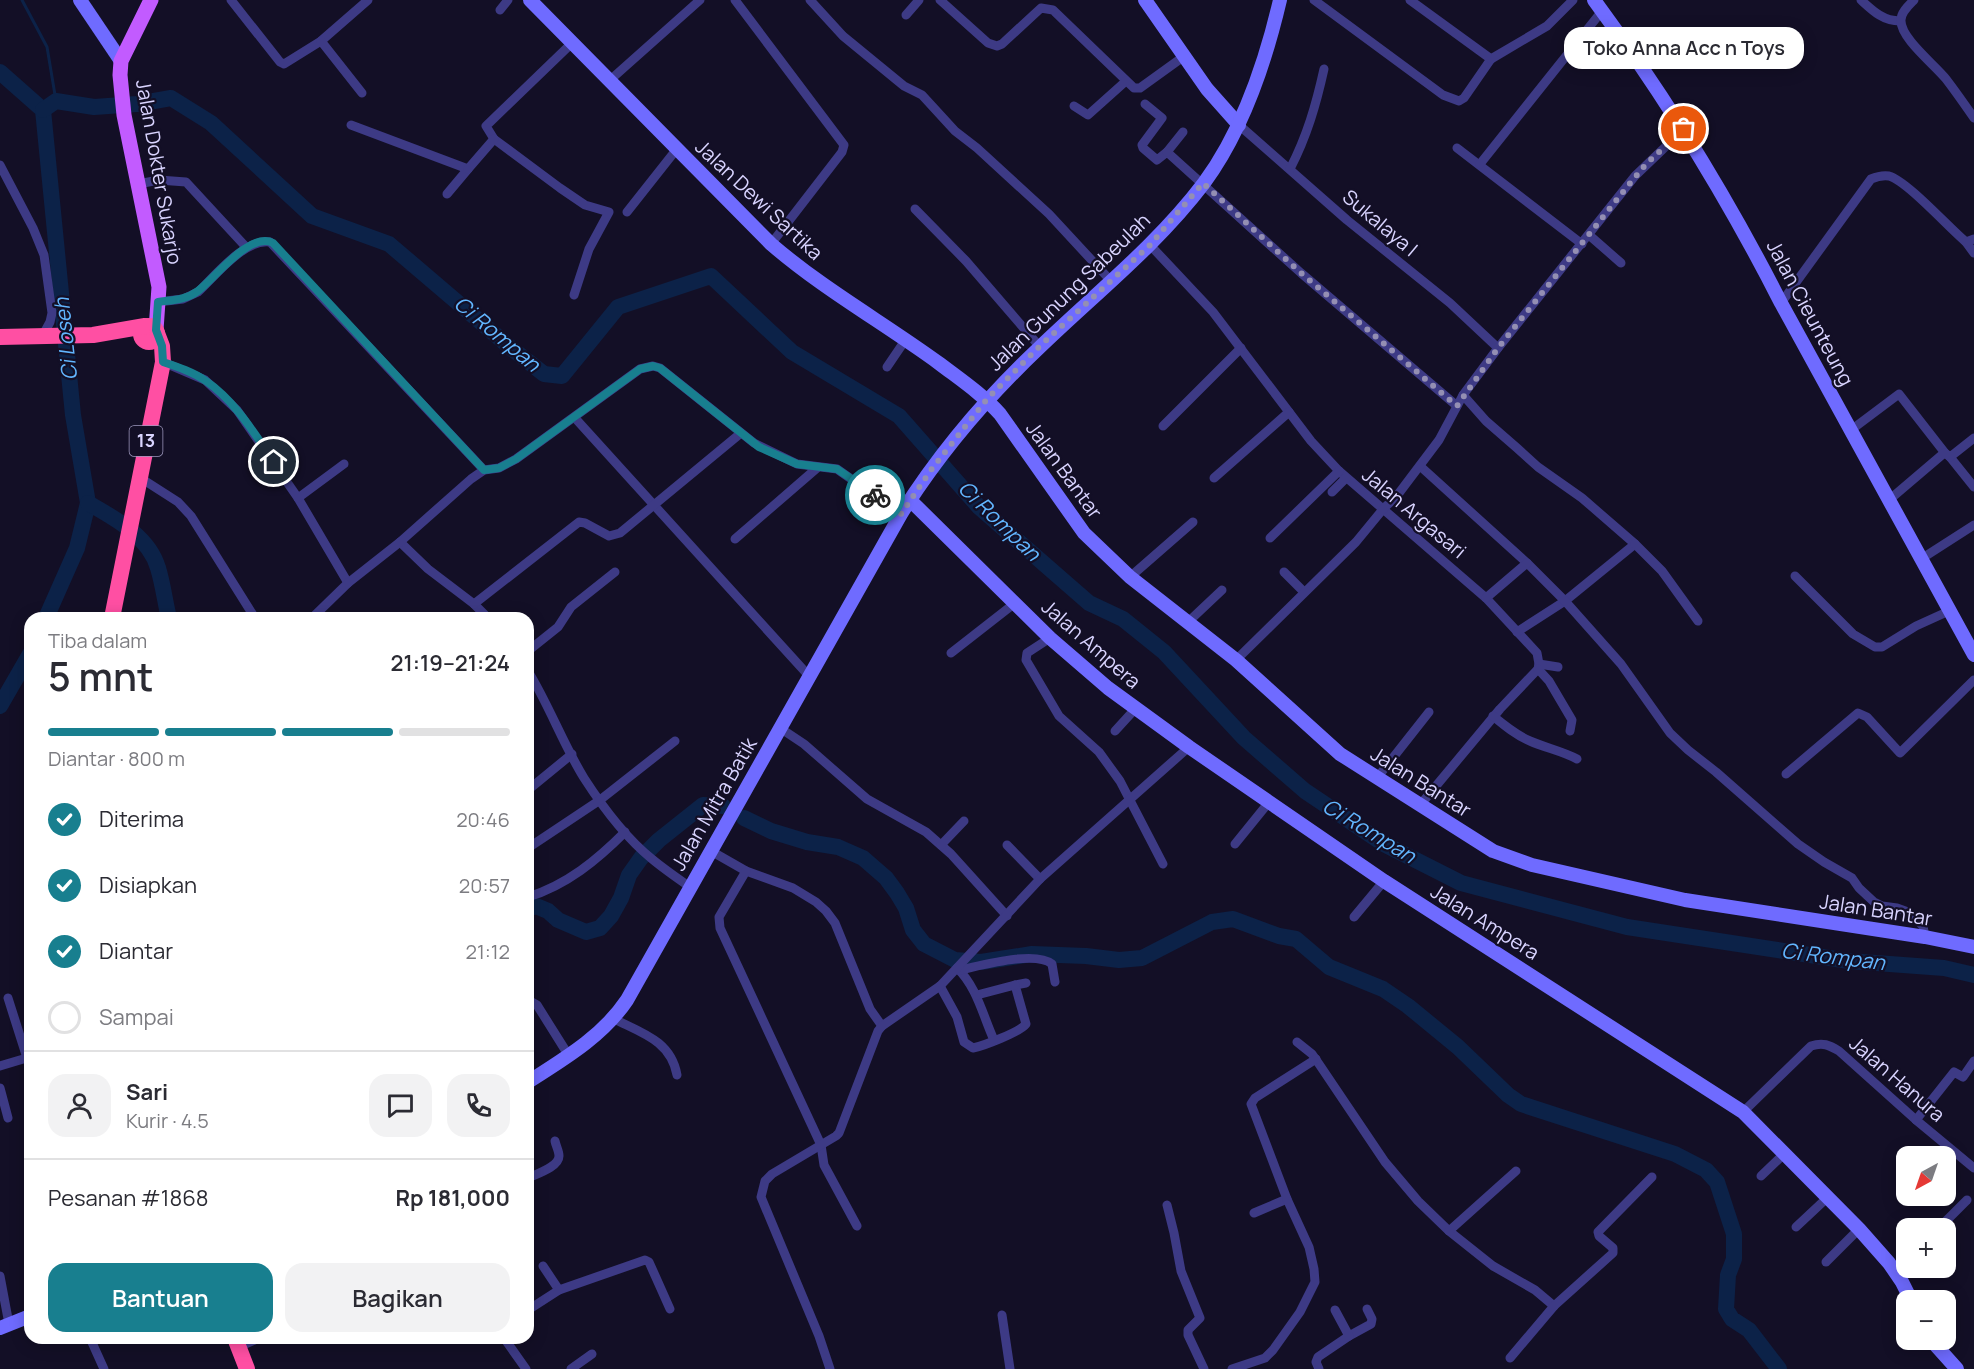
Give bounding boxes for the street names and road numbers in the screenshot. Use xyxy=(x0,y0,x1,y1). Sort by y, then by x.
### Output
street label: Jalan Dokter Sukarjo xyxy=(130,77,189,267)
street label: Jalan Dewi Sartika xyxy=(690,133,829,266)
street label: Sukalaya I xyxy=(1337,183,1424,262)
street label: Jalan Gunung Sabeulah xyxy=(982,207,1156,376)
street label: Jalan Cieunteung xyxy=(1761,235,1860,390)
street label: Jalan Bantar xyxy=(1020,416,1109,524)
road number: 13 xyxy=(130,426,162,456)
street label: Jalan Argasari xyxy=(1357,461,1472,564)
street label: Jalan Ampera xyxy=(1036,593,1147,694)
street label: Jalan Mitra Batik xyxy=(665,731,763,875)
street label: Jalan Bantar xyxy=(1366,740,1477,823)
street label: Jalan Ampera xyxy=(1426,878,1545,966)
street label: Jalan Bantar xyxy=(1818,887,1934,932)
street label: Jalan Hanura xyxy=(1844,1030,1951,1128)

